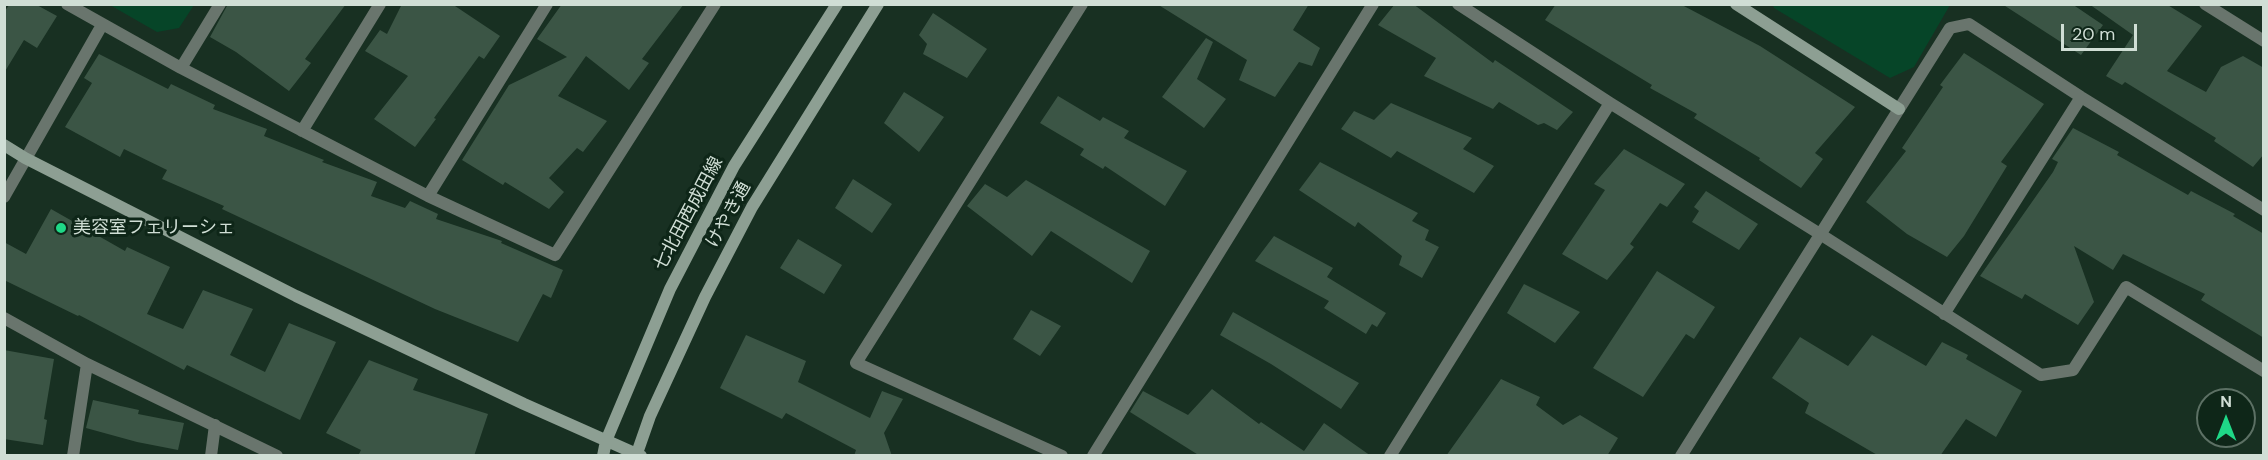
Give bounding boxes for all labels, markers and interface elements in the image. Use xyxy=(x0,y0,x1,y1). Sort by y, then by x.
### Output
scale bar xyxy=(2064,12,2140,50)
text: 20 m xyxy=(2072,22,2115,46)
street label: 七北田西成田線 xyxy=(650,153,728,275)
street label: けやき通 xyxy=(702,178,756,252)
place label: 美容室フェリーシェ xyxy=(73,217,235,239)
marker: 美容室フェリーシェ xyxy=(54,221,68,235)
north arrow xyxy=(2196,388,2256,448)
text: N xyxy=(2220,391,2232,412)

